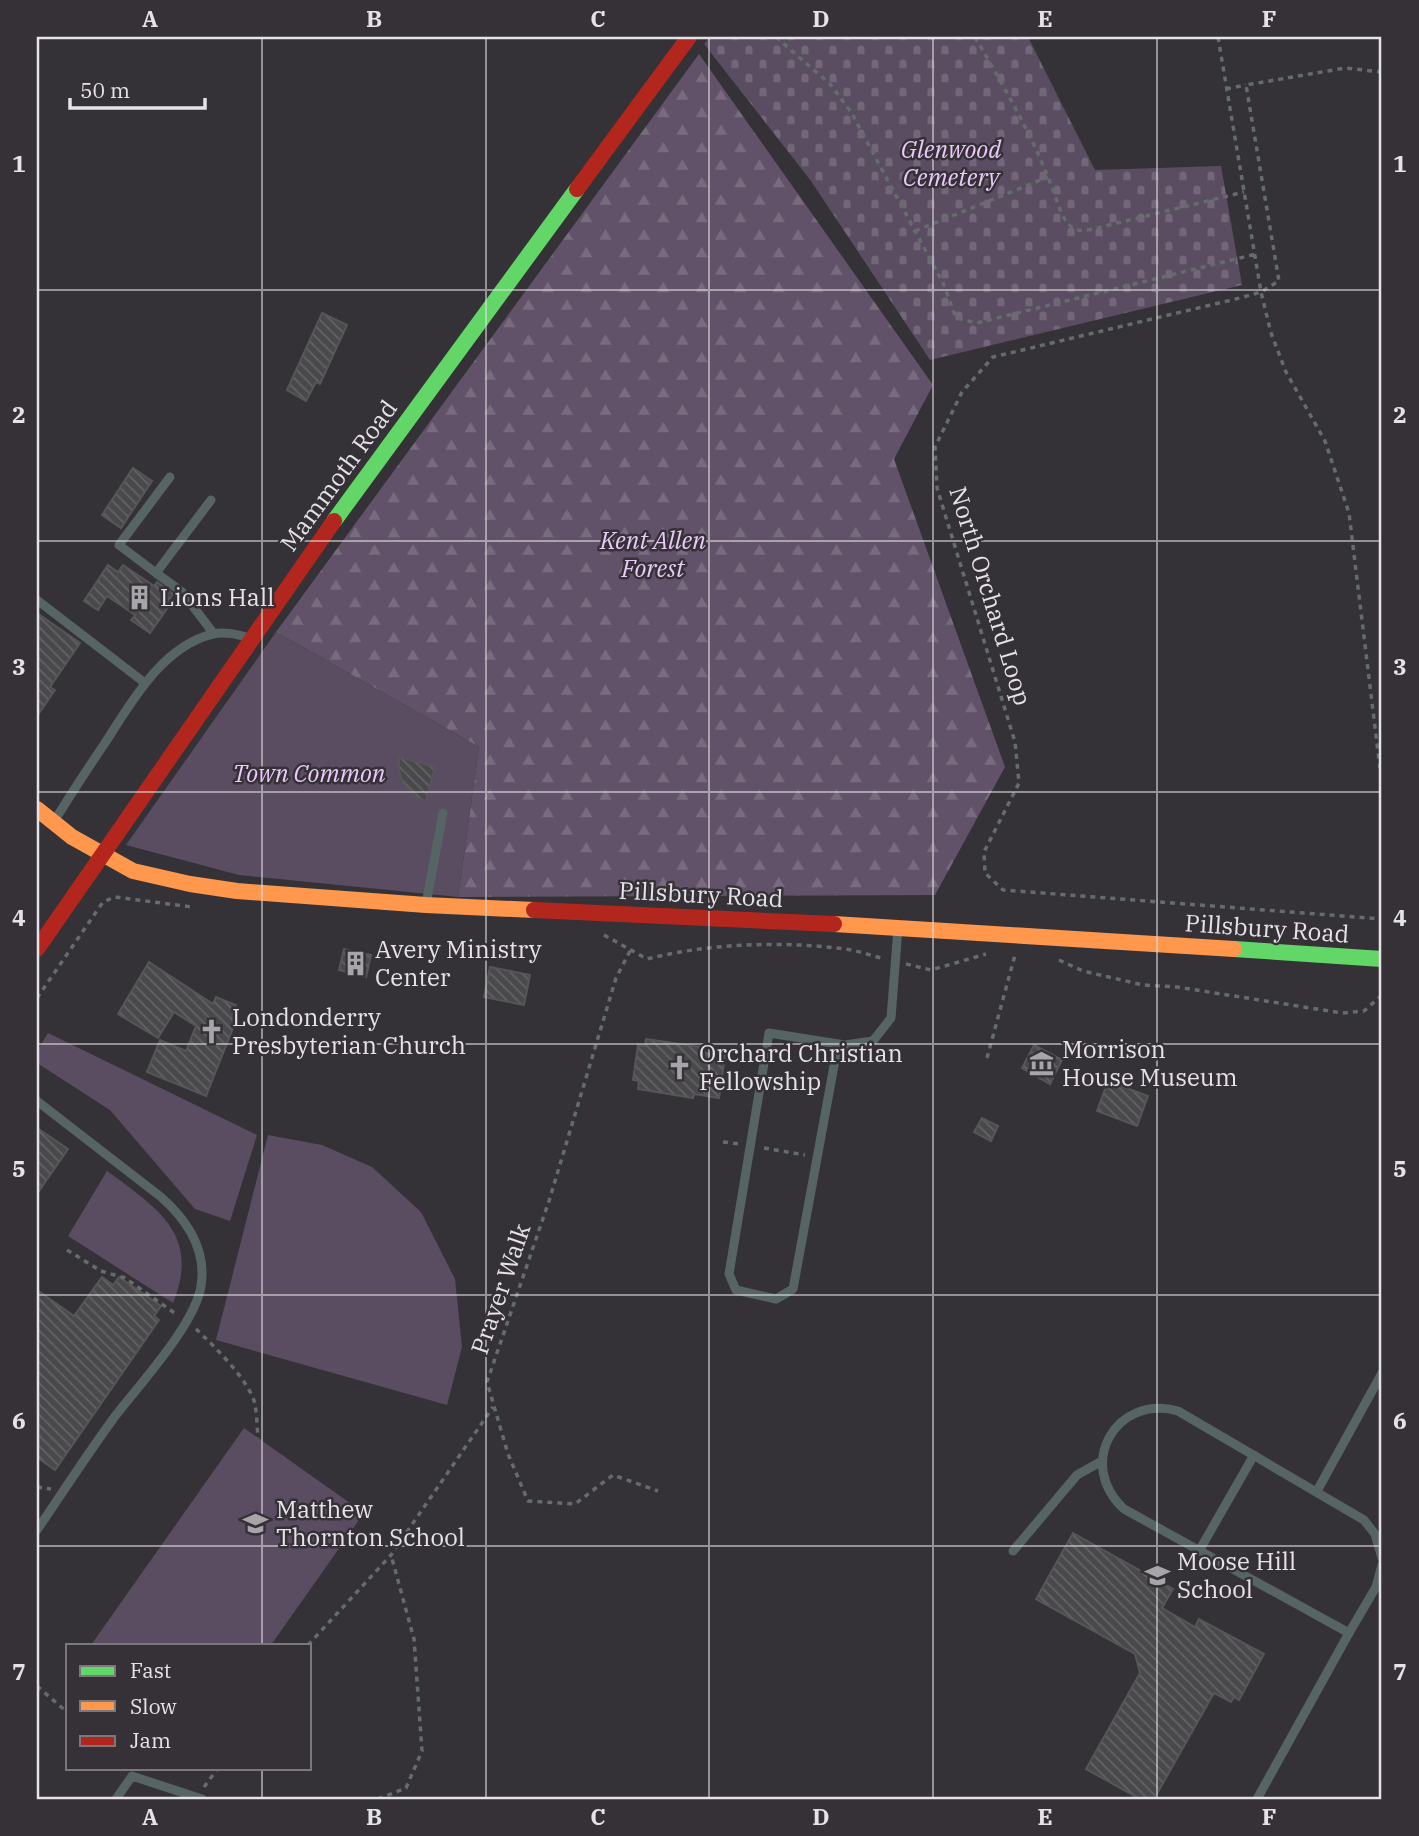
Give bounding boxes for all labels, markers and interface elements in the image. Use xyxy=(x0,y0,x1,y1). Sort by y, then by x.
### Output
text: A xyxy=(142,3,158,33)
text: B xyxy=(366,3,382,33)
text: C xyxy=(590,3,606,33)
text: D xyxy=(812,3,830,33)
text: E xyxy=(1037,3,1053,33)
text: F xyxy=(1262,3,1276,33)
scale bar xyxy=(70,66,205,110)
text: 50 m xyxy=(80,76,130,104)
park label: Glenwood Cemetery xyxy=(901,133,1002,193)
text: 1 xyxy=(12,148,26,178)
text: 1 xyxy=(1393,148,1407,178)
street label: Mammoth Road xyxy=(272,393,404,557)
text: 2 xyxy=(12,399,26,429)
text: 2 xyxy=(1393,399,1407,429)
street label: North Orchard Loop xyxy=(942,482,1039,709)
park label: Kent Allen Forest xyxy=(599,524,706,584)
place label: Lions Hall xyxy=(160,581,274,613)
building icon: Lions Hall xyxy=(126,584,154,612)
text: 3 xyxy=(12,651,26,681)
text: 3 xyxy=(1393,651,1407,681)
park label: Town Common xyxy=(233,757,386,789)
street label: Pillsbury Road xyxy=(618,874,784,914)
text: 4 xyxy=(12,902,26,932)
text: 4 xyxy=(1393,902,1407,932)
street label: Pillsbury Road xyxy=(1184,906,1350,950)
place label: Avery Ministry Center xyxy=(375,933,542,993)
building icon: Avery Ministry Center xyxy=(341,950,369,978)
place label: Londonderry Presbyterian Church xyxy=(232,1001,466,1061)
church icon: Londonderry Presbyterian Church xyxy=(198,1018,226,1046)
place label: Morrison House Museum xyxy=(1062,1033,1238,1093)
place label: Orchard Christian Fellowship xyxy=(699,1037,903,1097)
museum icon: Morrison House Museum xyxy=(1028,1050,1056,1078)
church icon: Orchard Christian Fellowship xyxy=(665,1054,693,1082)
text: 5 xyxy=(12,1153,26,1183)
text: 5 xyxy=(1393,1153,1407,1183)
street label: Prayer Walk xyxy=(463,1219,537,1358)
text: 6 xyxy=(12,1405,26,1435)
text: 6 xyxy=(1393,1405,1407,1435)
place label: Matthew Thornton School xyxy=(276,1493,465,1553)
school or university icon: Matthew Thornton School xyxy=(242,1510,270,1538)
place label: Moose Hill School xyxy=(1177,1545,1296,1605)
school or university icon: Moose Hill School xyxy=(1143,1562,1171,1590)
legend xyxy=(66,1644,312,1770)
text: 7 xyxy=(12,1656,26,1686)
text: Fast xyxy=(130,1656,171,1684)
text: 7 xyxy=(1393,1656,1407,1686)
text: Slow xyxy=(130,1692,177,1720)
text: Jam xyxy=(130,1726,171,1754)
text: A xyxy=(142,1801,158,1831)
text: B xyxy=(366,1801,382,1831)
text: C xyxy=(590,1801,606,1831)
text: D xyxy=(812,1801,830,1831)
text: E xyxy=(1037,1801,1053,1831)
text: F xyxy=(1262,1801,1276,1831)

